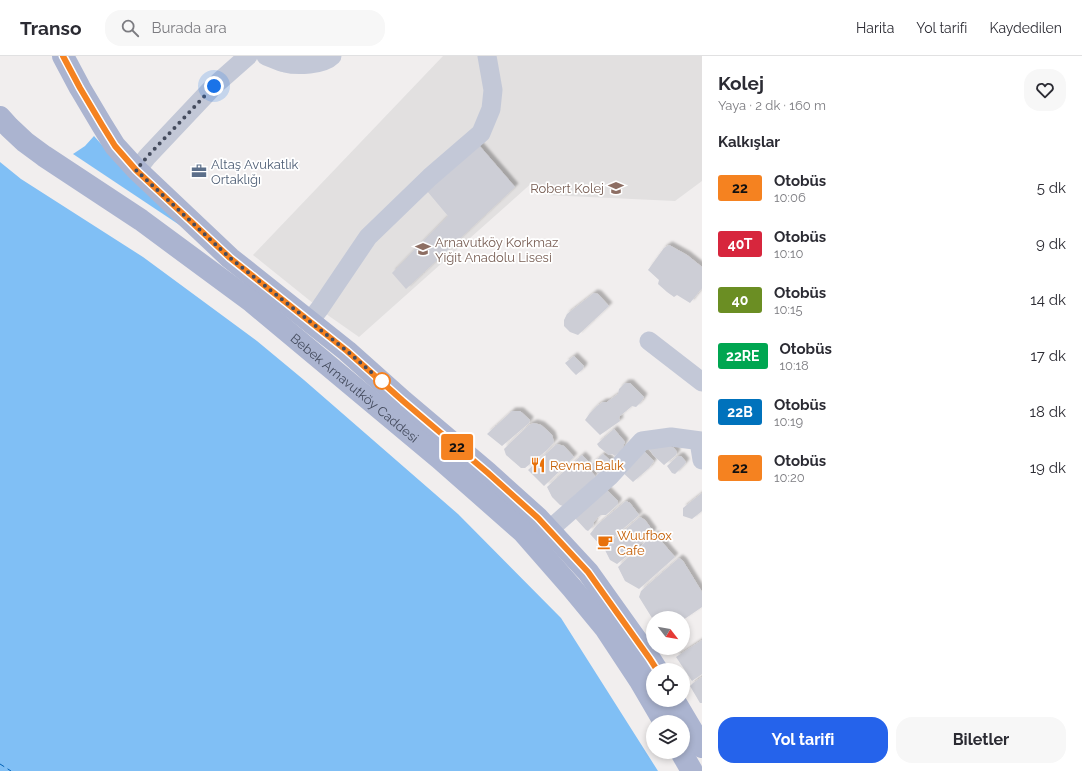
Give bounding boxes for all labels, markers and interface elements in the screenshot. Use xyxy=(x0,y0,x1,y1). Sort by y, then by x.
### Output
search box xyxy=(105,10,385,46)
text: Transo xyxy=(20,17,81,39)
icon: search xyxy=(119,17,141,39)
text: Burada ara xyxy=(151,19,227,37)
text: Harita xyxy=(856,20,894,36)
text: Yol tarifi xyxy=(916,20,967,36)
text: Kaydedilen xyxy=(989,20,1062,36)
button: heart xyxy=(1024,69,1066,111)
text: Kolej xyxy=(718,72,764,94)
your location xyxy=(204,76,224,96)
text: Yaya · 2 dk · 160 m xyxy=(718,98,826,113)
text: Kalkışlar xyxy=(718,133,780,151)
place label: Altaş Avukatlık Ortaklığı xyxy=(211,157,299,187)
office icon: Altaş Avukatlık Ortaklığı xyxy=(190,162,208,180)
text: Otobüs xyxy=(774,172,826,190)
school or university icon: Robert Kolej xyxy=(607,179,625,197)
text: 5 dk xyxy=(1037,179,1066,197)
text: 22 xyxy=(732,180,748,196)
place label: Robert Kolej xyxy=(530,181,604,196)
text: 10:06 xyxy=(774,190,806,205)
text: Otobüs xyxy=(774,228,826,246)
place label: Arnavutköy Korkmaz Yiğit Anadolu Lisesi xyxy=(435,235,558,265)
text: 9 dk xyxy=(1036,235,1066,253)
text: 40T xyxy=(728,236,752,252)
school or university icon: Arnavutköy Korkmaz Yiğit Anadolu Lisesi xyxy=(414,240,432,258)
text: 10:10 xyxy=(774,246,803,261)
text: Otobüs xyxy=(774,284,826,302)
text: 14 dk xyxy=(1030,291,1066,309)
text: 40 xyxy=(732,292,748,308)
text: 10:15 xyxy=(774,302,803,317)
street label: Bebek Arnavutköy Caddesi xyxy=(288,330,422,445)
text: Otobüs xyxy=(780,340,832,358)
text: 17 dk xyxy=(1031,347,1066,365)
text: 22RE xyxy=(726,348,760,364)
text: 10:18 xyxy=(780,358,809,373)
unlabelled marker xyxy=(373,372,391,390)
text: Otobüs xyxy=(774,396,826,414)
text: 18 dk xyxy=(1030,403,1066,421)
text: 22B xyxy=(727,404,753,420)
text: 10:19 xyxy=(774,414,803,429)
line badge: 22 xyxy=(439,434,475,460)
text: 22 xyxy=(449,439,465,455)
text: Otobüs xyxy=(774,452,826,470)
restaurant icon: Revma Balık xyxy=(529,456,547,474)
place label: Revma Balık xyxy=(550,458,624,473)
text: 19 dk xyxy=(1030,459,1066,477)
text: 22 xyxy=(732,460,748,476)
text: 10:20 xyxy=(774,470,805,485)
place label: Wuufbox Cafe xyxy=(617,528,672,558)
cafe icon: Wuufbox Cafe xyxy=(596,533,614,551)
north arrow xyxy=(646,611,690,655)
map controls xyxy=(646,611,690,759)
button: locate xyxy=(646,663,690,707)
button: layers xyxy=(646,715,690,759)
button: Yol tarifi xyxy=(718,717,888,763)
button: Biletler xyxy=(896,717,1066,763)

